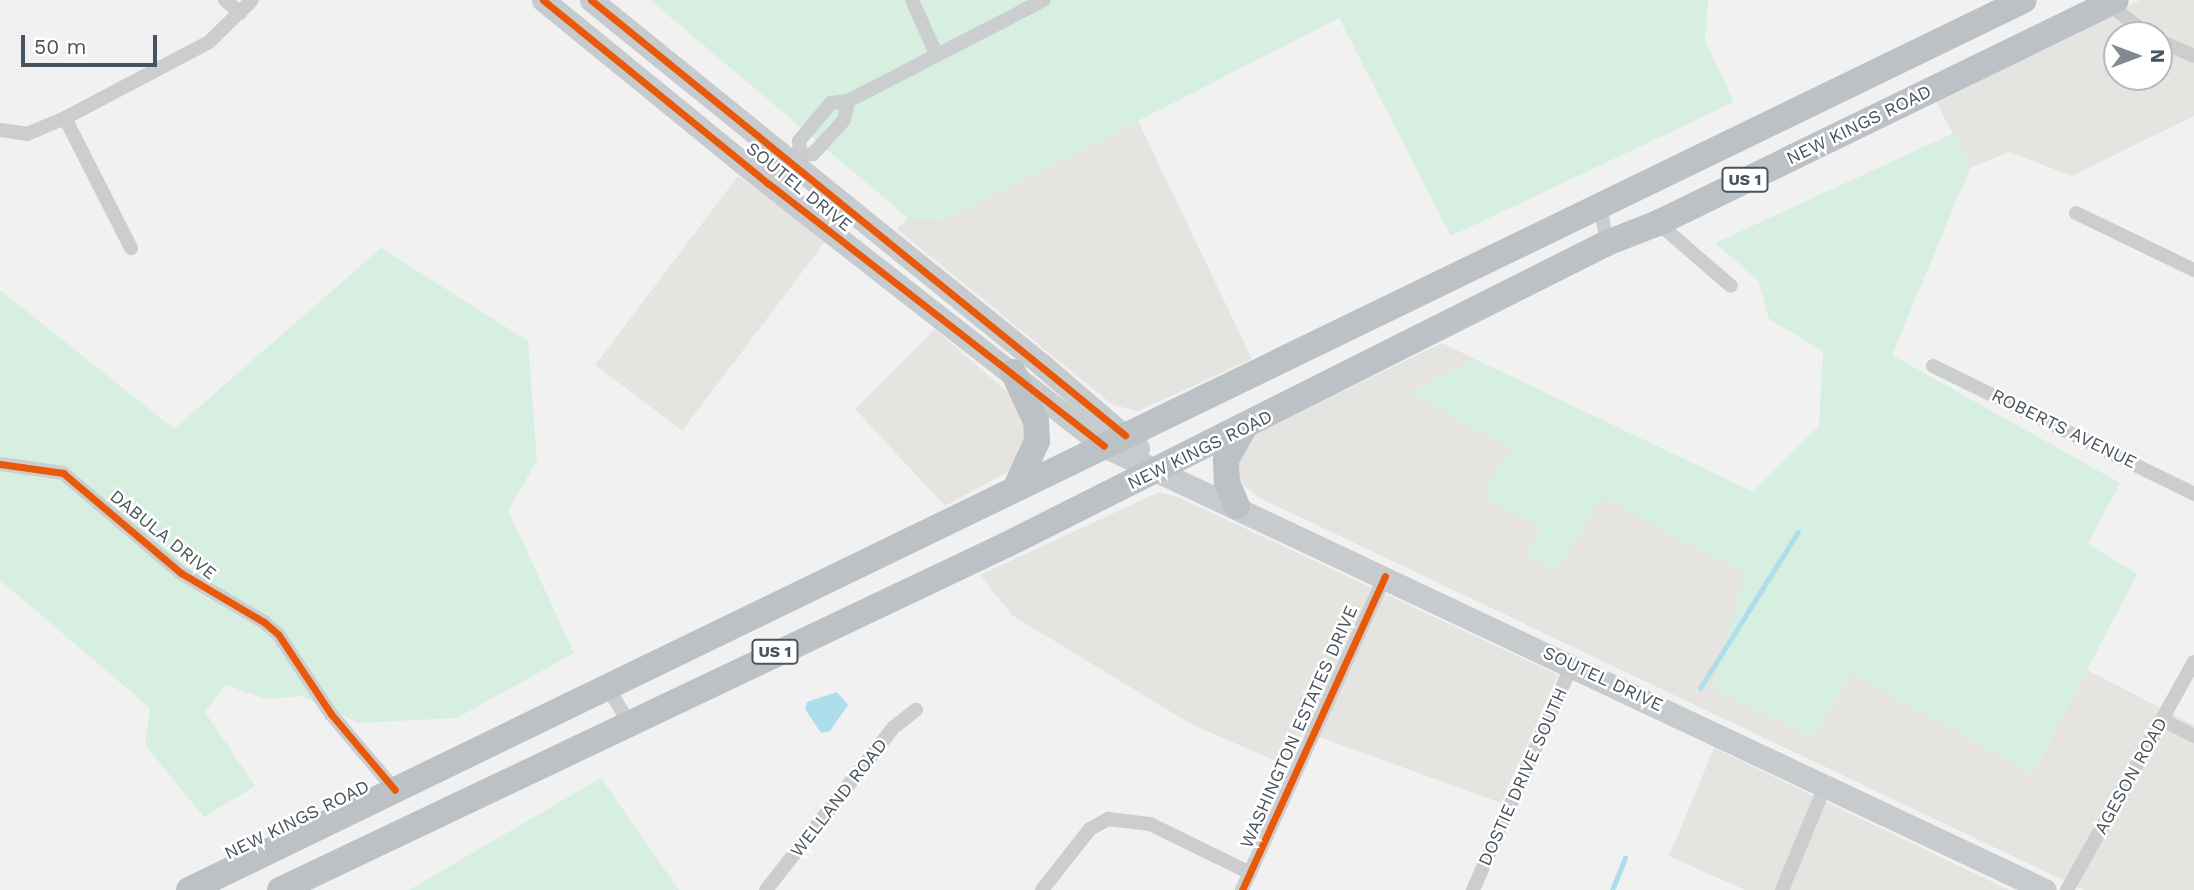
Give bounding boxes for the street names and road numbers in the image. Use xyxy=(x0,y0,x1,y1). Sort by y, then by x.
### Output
street label: NEW KINGS ROAD xyxy=(1783,80,1935,170)
street label: SOUTEL DRIVE xyxy=(742,138,856,236)
road number: US 1 xyxy=(1720,168,1770,192)
street label: ROBERTS AVENUE xyxy=(1988,384,2140,474)
street label: NEW KINGS ROAD xyxy=(1124,405,1276,495)
street label: DABULA DRIVE xyxy=(105,485,221,585)
street label: WASHINGTON ESTATES DRIVE xyxy=(1236,602,1362,852)
road number: US 1 xyxy=(750,639,800,664)
street label: SOUTEL DRIVE xyxy=(1539,642,1667,716)
street label: DOSTIE DRIVE SOUTH xyxy=(1474,685,1572,869)
street label: AGESON ROAD xyxy=(2090,714,2172,838)
street label: WELLAND ROAD xyxy=(786,734,892,862)
street label: NEW KINGS ROAD xyxy=(221,775,373,865)

